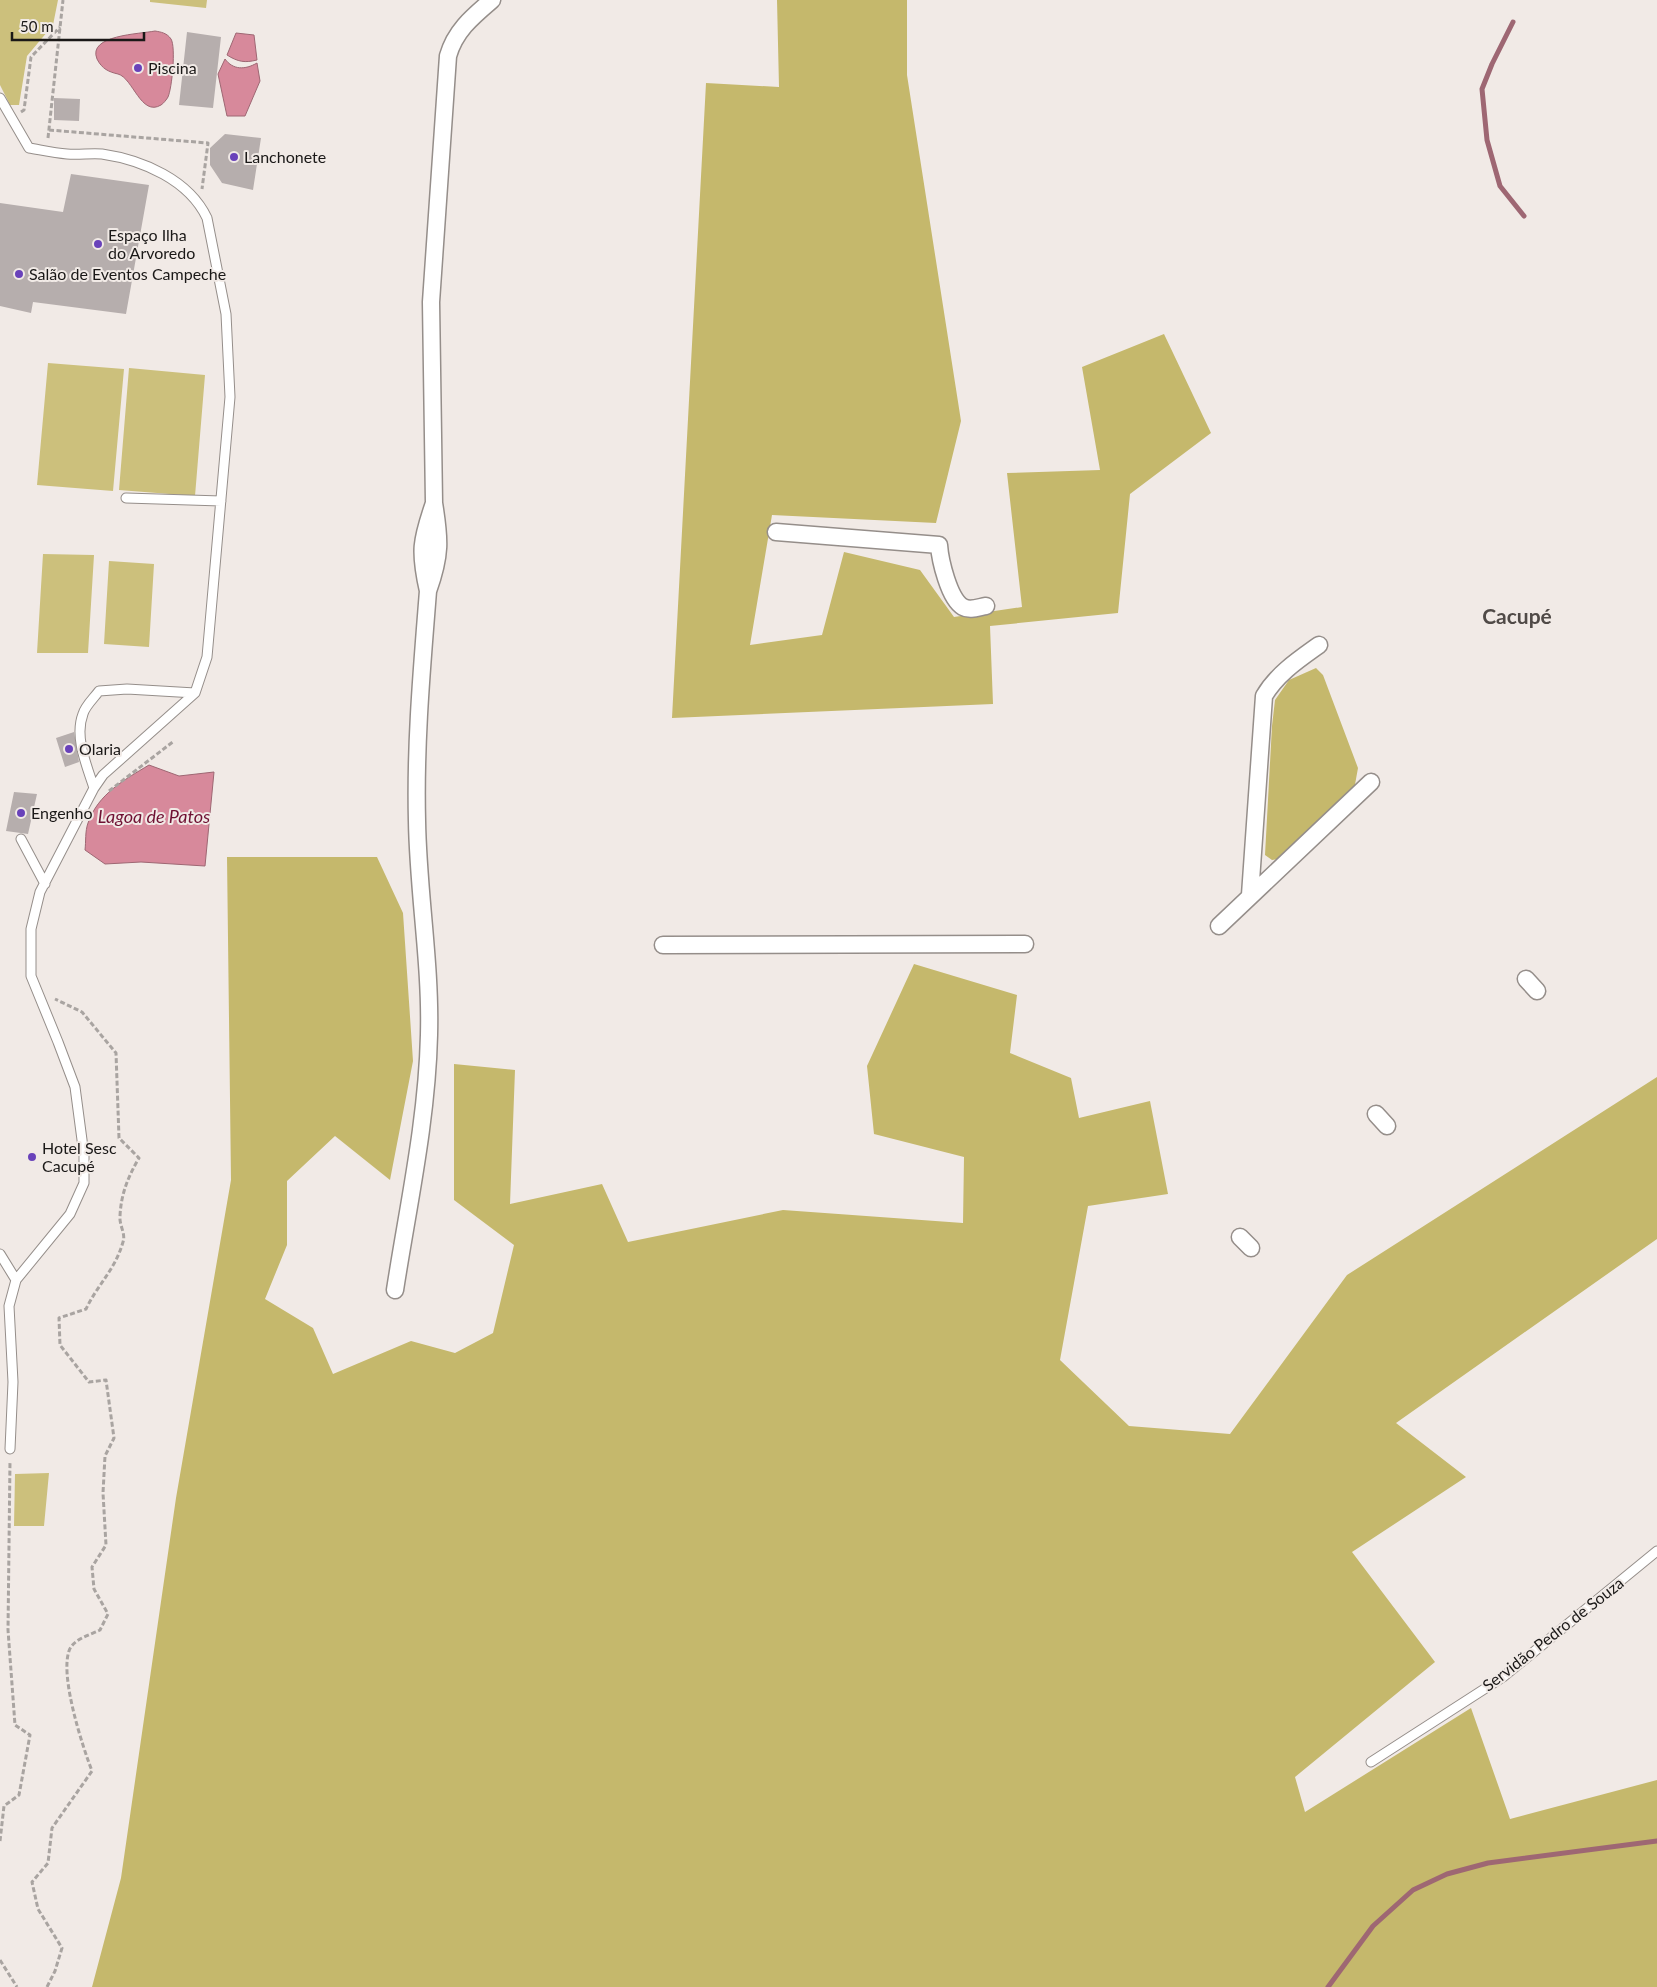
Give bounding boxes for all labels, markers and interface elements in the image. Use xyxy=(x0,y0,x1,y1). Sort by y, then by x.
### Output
scale bar xyxy=(12,10,145,42)
text: 50 m xyxy=(20,17,54,35)
place label: Piscina xyxy=(148,58,197,77)
marker: Piscina xyxy=(132,62,144,74)
place label: Lanchonete xyxy=(244,147,326,166)
marker: Lanchonete xyxy=(228,151,240,163)
place label: Espaço Ilha do Arvoredo xyxy=(108,225,195,262)
marker: Espaço Ilha do Arvoredo xyxy=(92,238,104,250)
place label: Salão de Eventos Campeche xyxy=(29,264,226,283)
marker: Salão de Eventos Campeche xyxy=(13,268,25,280)
district label: Cacupé xyxy=(1482,603,1552,628)
place label: Olaria xyxy=(79,739,121,758)
marker: Olaria xyxy=(63,743,75,755)
place label: Engenho xyxy=(31,803,93,822)
water label: Lagoa de Patos xyxy=(98,805,210,827)
marker: Engenho xyxy=(15,807,27,819)
place label: Hotel Sesc Cacupé xyxy=(42,1138,117,1175)
marker: Hotel Sesc Cacupé xyxy=(26,1151,38,1163)
street label: Servidão Pedro de Souza xyxy=(1478,1573,1627,1695)

